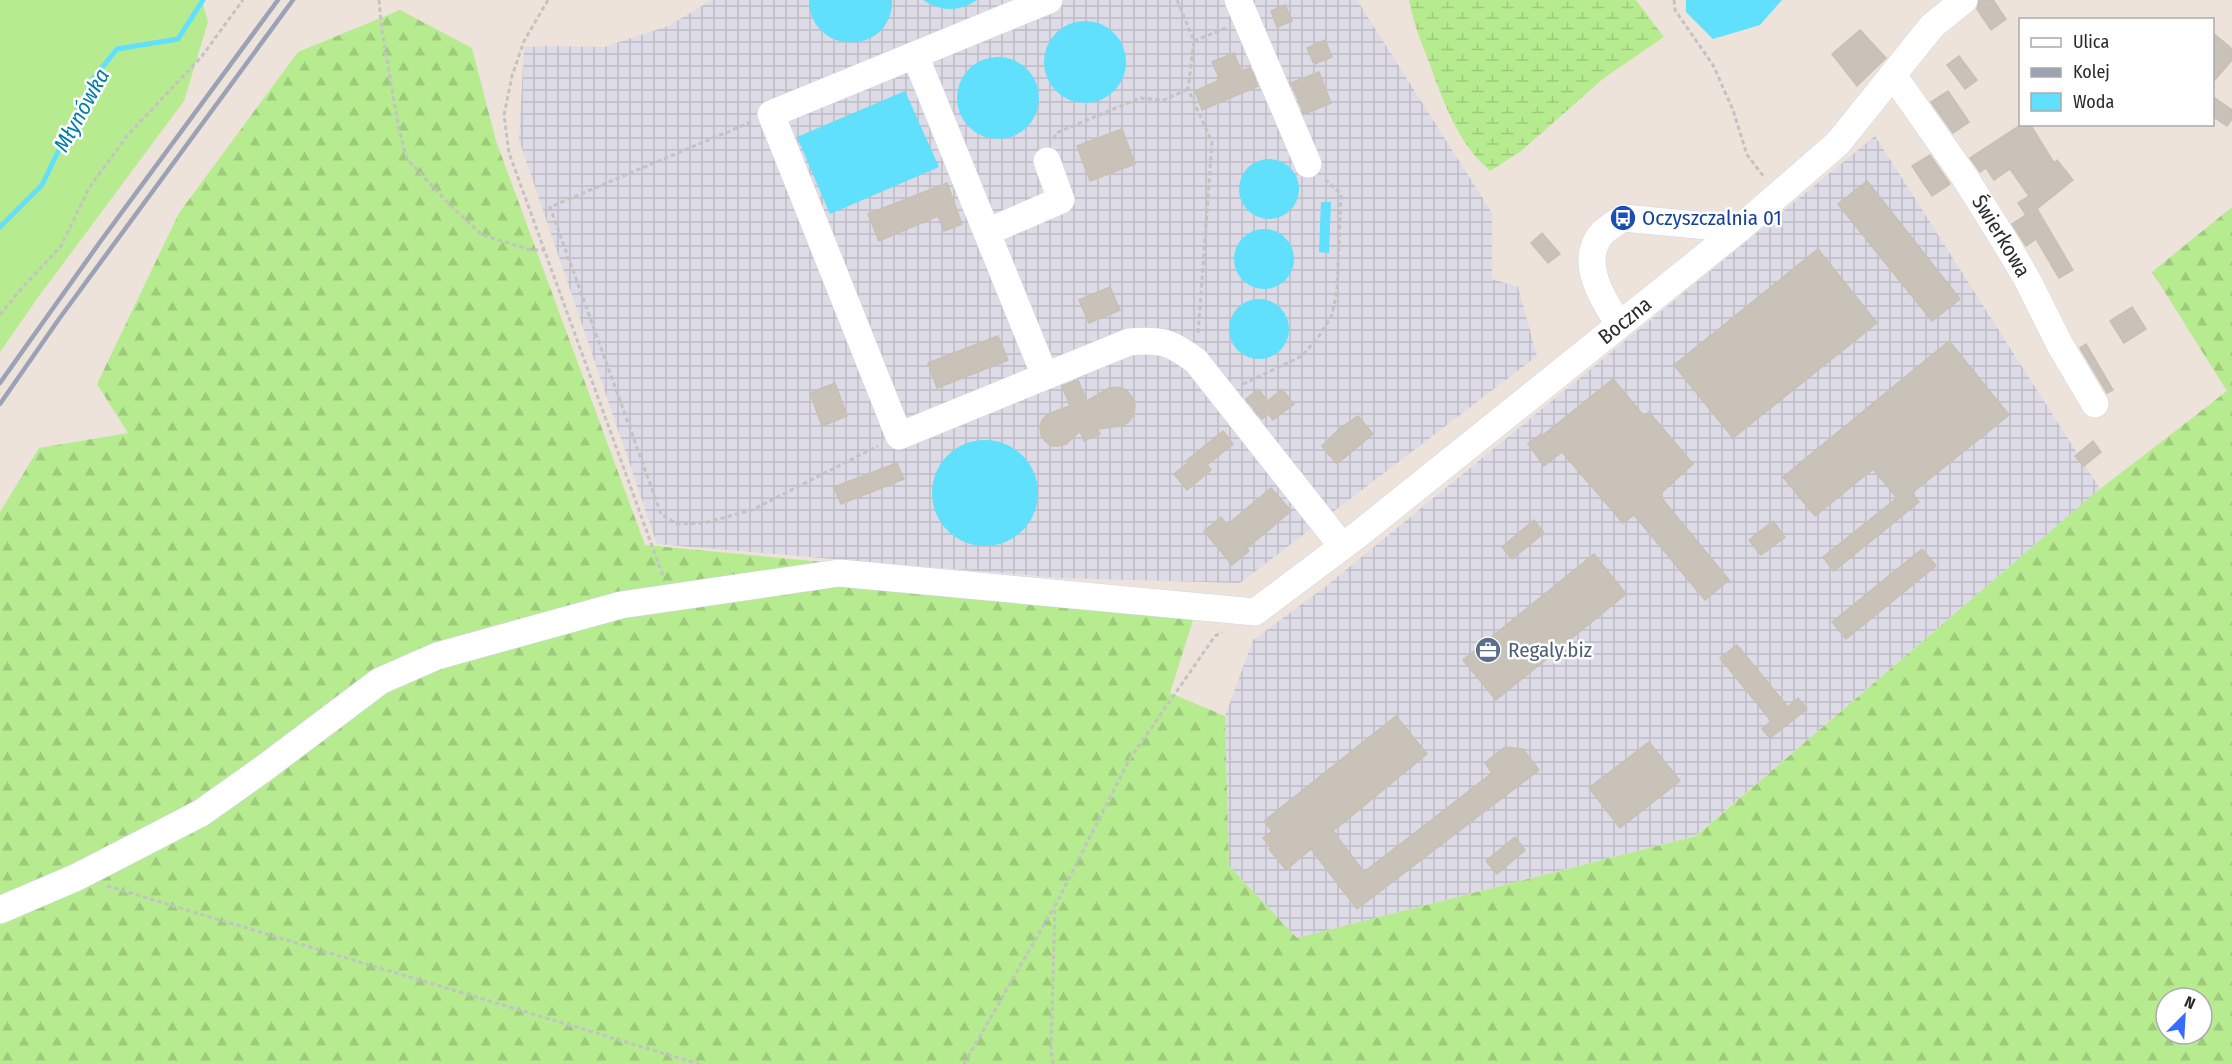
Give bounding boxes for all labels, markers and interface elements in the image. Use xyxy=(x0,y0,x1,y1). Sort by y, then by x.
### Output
legend xyxy=(2019,18,2214,126)
text: Ulica xyxy=(2073,31,2109,53)
text: Kolej xyxy=(2073,61,2110,83)
water label: Młynówka xyxy=(48,64,115,157)
text: Woda xyxy=(2073,91,2114,113)
street label: Świerkowa xyxy=(1966,190,2036,282)
bus stop icon: Oczyszczalnia 01 xyxy=(1608,203,1638,233)
place label: Oczyszczalnia 01 xyxy=(1642,205,1782,231)
street label: Boczna xyxy=(1593,291,1657,350)
office icon: Regaly.biz xyxy=(1473,635,1503,665)
place label: Regaly.biz xyxy=(1508,637,1592,663)
north arrow xyxy=(2154,986,2214,1046)
text: N xyxy=(2182,992,2198,1013)

